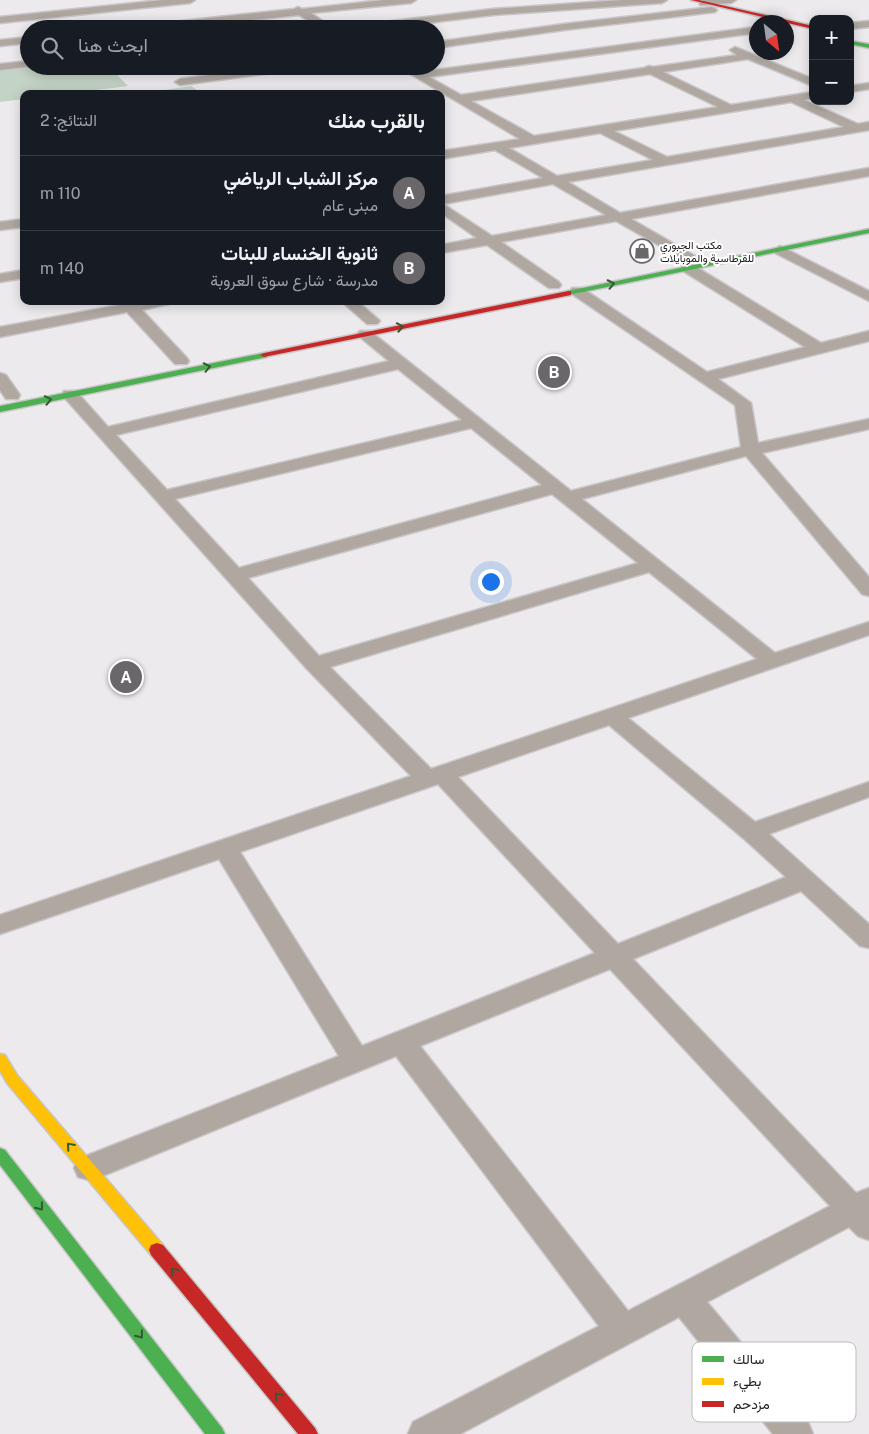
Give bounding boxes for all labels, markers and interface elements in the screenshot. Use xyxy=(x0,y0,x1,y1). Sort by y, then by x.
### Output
north arrow xyxy=(749,15,794,60)
map controls xyxy=(809,15,854,105)
button: + xyxy=(809,15,854,60)
search box xyxy=(20,20,445,75)
icon: search xyxy=(38,34,66,62)
text: ابحث هنا xyxy=(78,34,148,56)
button: − xyxy=(809,60,854,105)
text: بالقرب منك xyxy=(328,108,425,133)
text: النتائج: 2 xyxy=(40,111,97,130)
text: مركز الشباب الرياضي xyxy=(224,167,378,189)
text: 110 m xyxy=(40,184,81,203)
text: A xyxy=(403,184,415,203)
text: مبنى عام xyxy=(322,196,378,215)
shop icon: مكتب الجبوري للقرطاسية والموبايلات xyxy=(629,238,655,264)
place label: مكتب الجبوري للقرطاسية والموبايلات xyxy=(660,239,754,265)
text: ثانوية الخنساء للبنات xyxy=(221,242,378,264)
text: 140 m xyxy=(40,259,84,278)
text: B xyxy=(404,259,414,278)
text: مدرسة · شارع سوق العروبة xyxy=(210,271,378,290)
one-way arrow xyxy=(607,280,616,290)
one-way arrow xyxy=(396,322,405,333)
pin: B xyxy=(538,353,570,391)
one-way arrow xyxy=(202,362,211,373)
one-way arrow xyxy=(43,395,52,405)
your location xyxy=(478,569,504,595)
pin: A xyxy=(110,658,142,696)
one-way arrow xyxy=(67,1143,76,1152)
one-way arrow xyxy=(35,1201,43,1210)
one-way arrow xyxy=(172,1268,180,1277)
one-way arrow xyxy=(134,1329,142,1338)
legend xyxy=(692,1342,856,1422)
text: سالك xyxy=(733,1351,764,1367)
text: بطيء xyxy=(733,1373,761,1393)
one-way arrow xyxy=(274,1393,283,1402)
text: مزدحم xyxy=(733,1396,770,1413)

